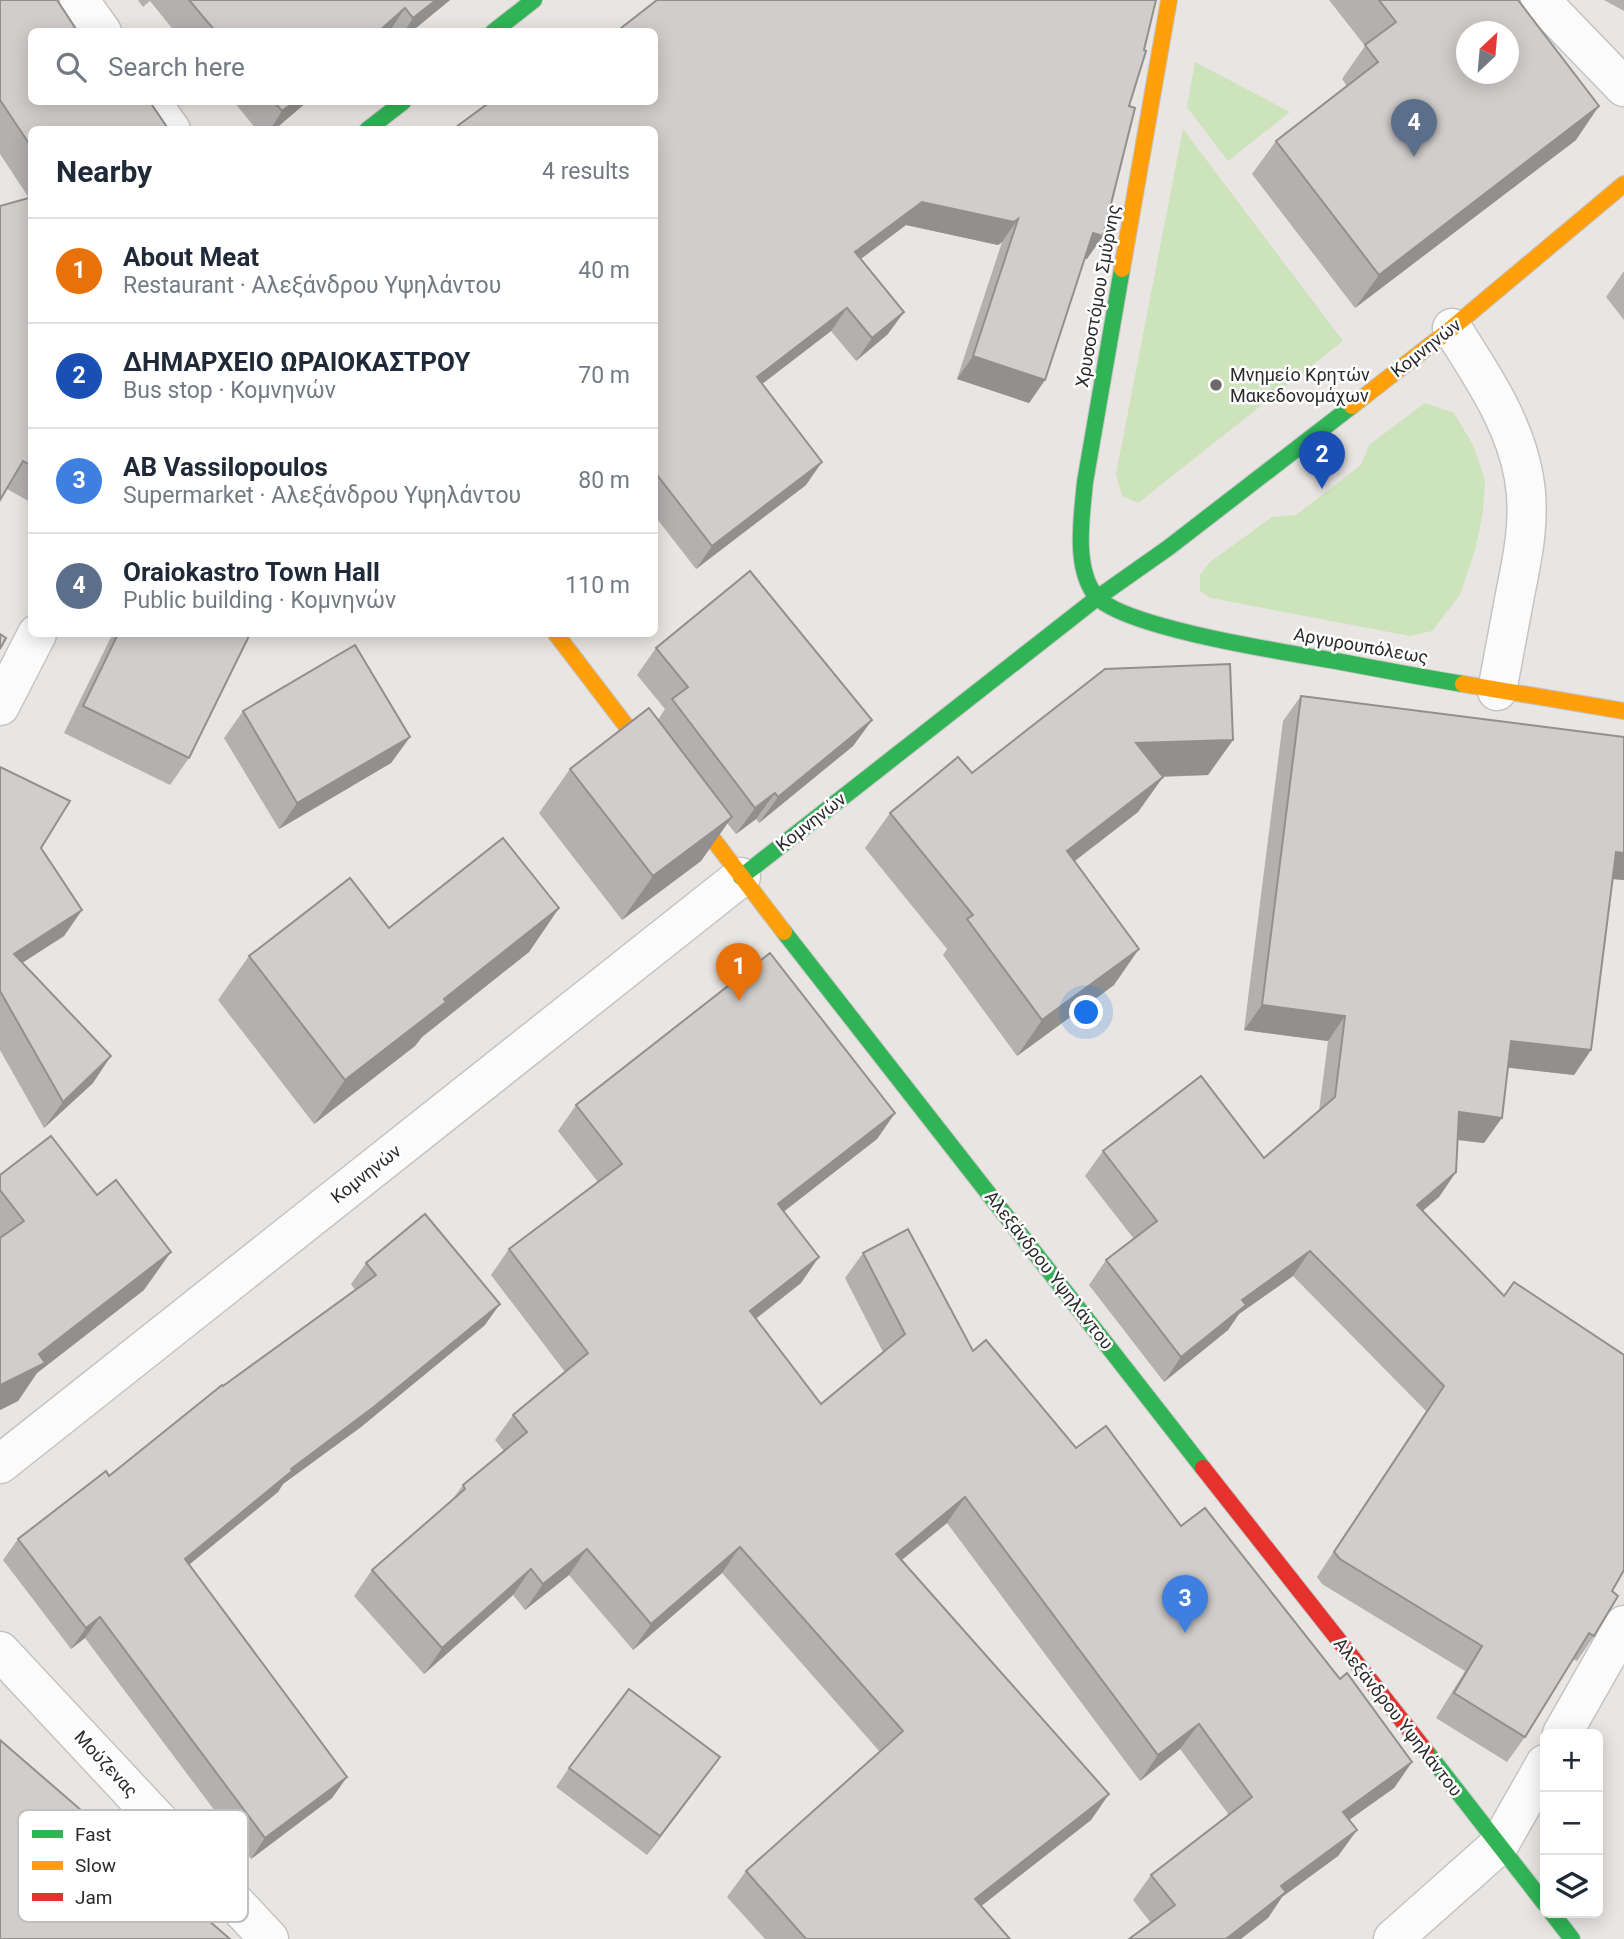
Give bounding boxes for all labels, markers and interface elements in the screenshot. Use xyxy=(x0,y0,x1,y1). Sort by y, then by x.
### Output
north arrow xyxy=(1456,21,1519,84)
search box xyxy=(28,28,658,105)
icon: search xyxy=(52,48,90,86)
text: Search here xyxy=(108,52,245,82)
pin: 4 xyxy=(1391,99,1437,157)
text: Nearby xyxy=(56,154,152,189)
text: 4 results xyxy=(542,158,630,185)
street label: Χρυσοστόμου Σμύρνης xyxy=(1071,203,1124,389)
text: About Meat xyxy=(123,242,259,272)
text: 1 xyxy=(72,257,86,284)
text: 40 m xyxy=(578,257,630,284)
text: Restaurant · Αλεξάνδρου Υψηλάντου xyxy=(123,272,501,299)
street label: Κομνηνών xyxy=(1387,314,1465,381)
text: ΔΗΜΑΡΧΕΙΟ ΩΡΑΙΟΚΑΣΤΡΟΥ xyxy=(123,347,470,377)
text: 2 xyxy=(72,362,86,389)
text: 70 m xyxy=(578,362,630,389)
place label: Μνημείο Κρητών Μακεδονομάχων xyxy=(1230,364,1370,406)
text: Bus stop · Κομνηνών xyxy=(123,377,336,404)
marker: Μνημείο Κρητών Μακεδονομάχων xyxy=(1208,377,1224,393)
pin: 2 xyxy=(1299,431,1345,489)
text: AB Vassilopoulos xyxy=(123,452,328,482)
text: 3 xyxy=(72,467,86,494)
text: 80 m xyxy=(578,467,630,494)
text: Supermarket · Αλεξάνδρου Υψηλάντου xyxy=(123,482,521,509)
text: Oraiokastro Town Hall xyxy=(123,557,380,587)
text: 4 xyxy=(72,572,86,599)
text: 110 m xyxy=(565,572,630,599)
text: Public building · Κομνηνών xyxy=(123,587,396,614)
street label: Αργυρουπόλεως xyxy=(1292,623,1430,668)
street label: Κομνηνών xyxy=(772,788,850,855)
pin: 1 xyxy=(716,943,762,1001)
your location xyxy=(1069,995,1103,1029)
street label: Κομνηνών xyxy=(327,1140,405,1207)
street label: Αλεξάνδρου Υψηλάντου xyxy=(981,1186,1118,1353)
pin: 3 xyxy=(1162,1575,1208,1633)
street label: Αλεξάνδρου Υψηλάντου xyxy=(1330,1633,1467,1800)
street label: Μούζενας xyxy=(70,1726,142,1801)
map controls xyxy=(1540,1729,1603,1918)
button: + xyxy=(1540,1729,1603,1792)
button: − xyxy=(1540,1792,1603,1855)
legend xyxy=(18,1810,248,1922)
text: Fast xyxy=(75,1823,112,1846)
text: Slow xyxy=(75,1854,116,1877)
button: layers xyxy=(1540,1855,1603,1918)
text: Jam xyxy=(75,1886,112,1909)

